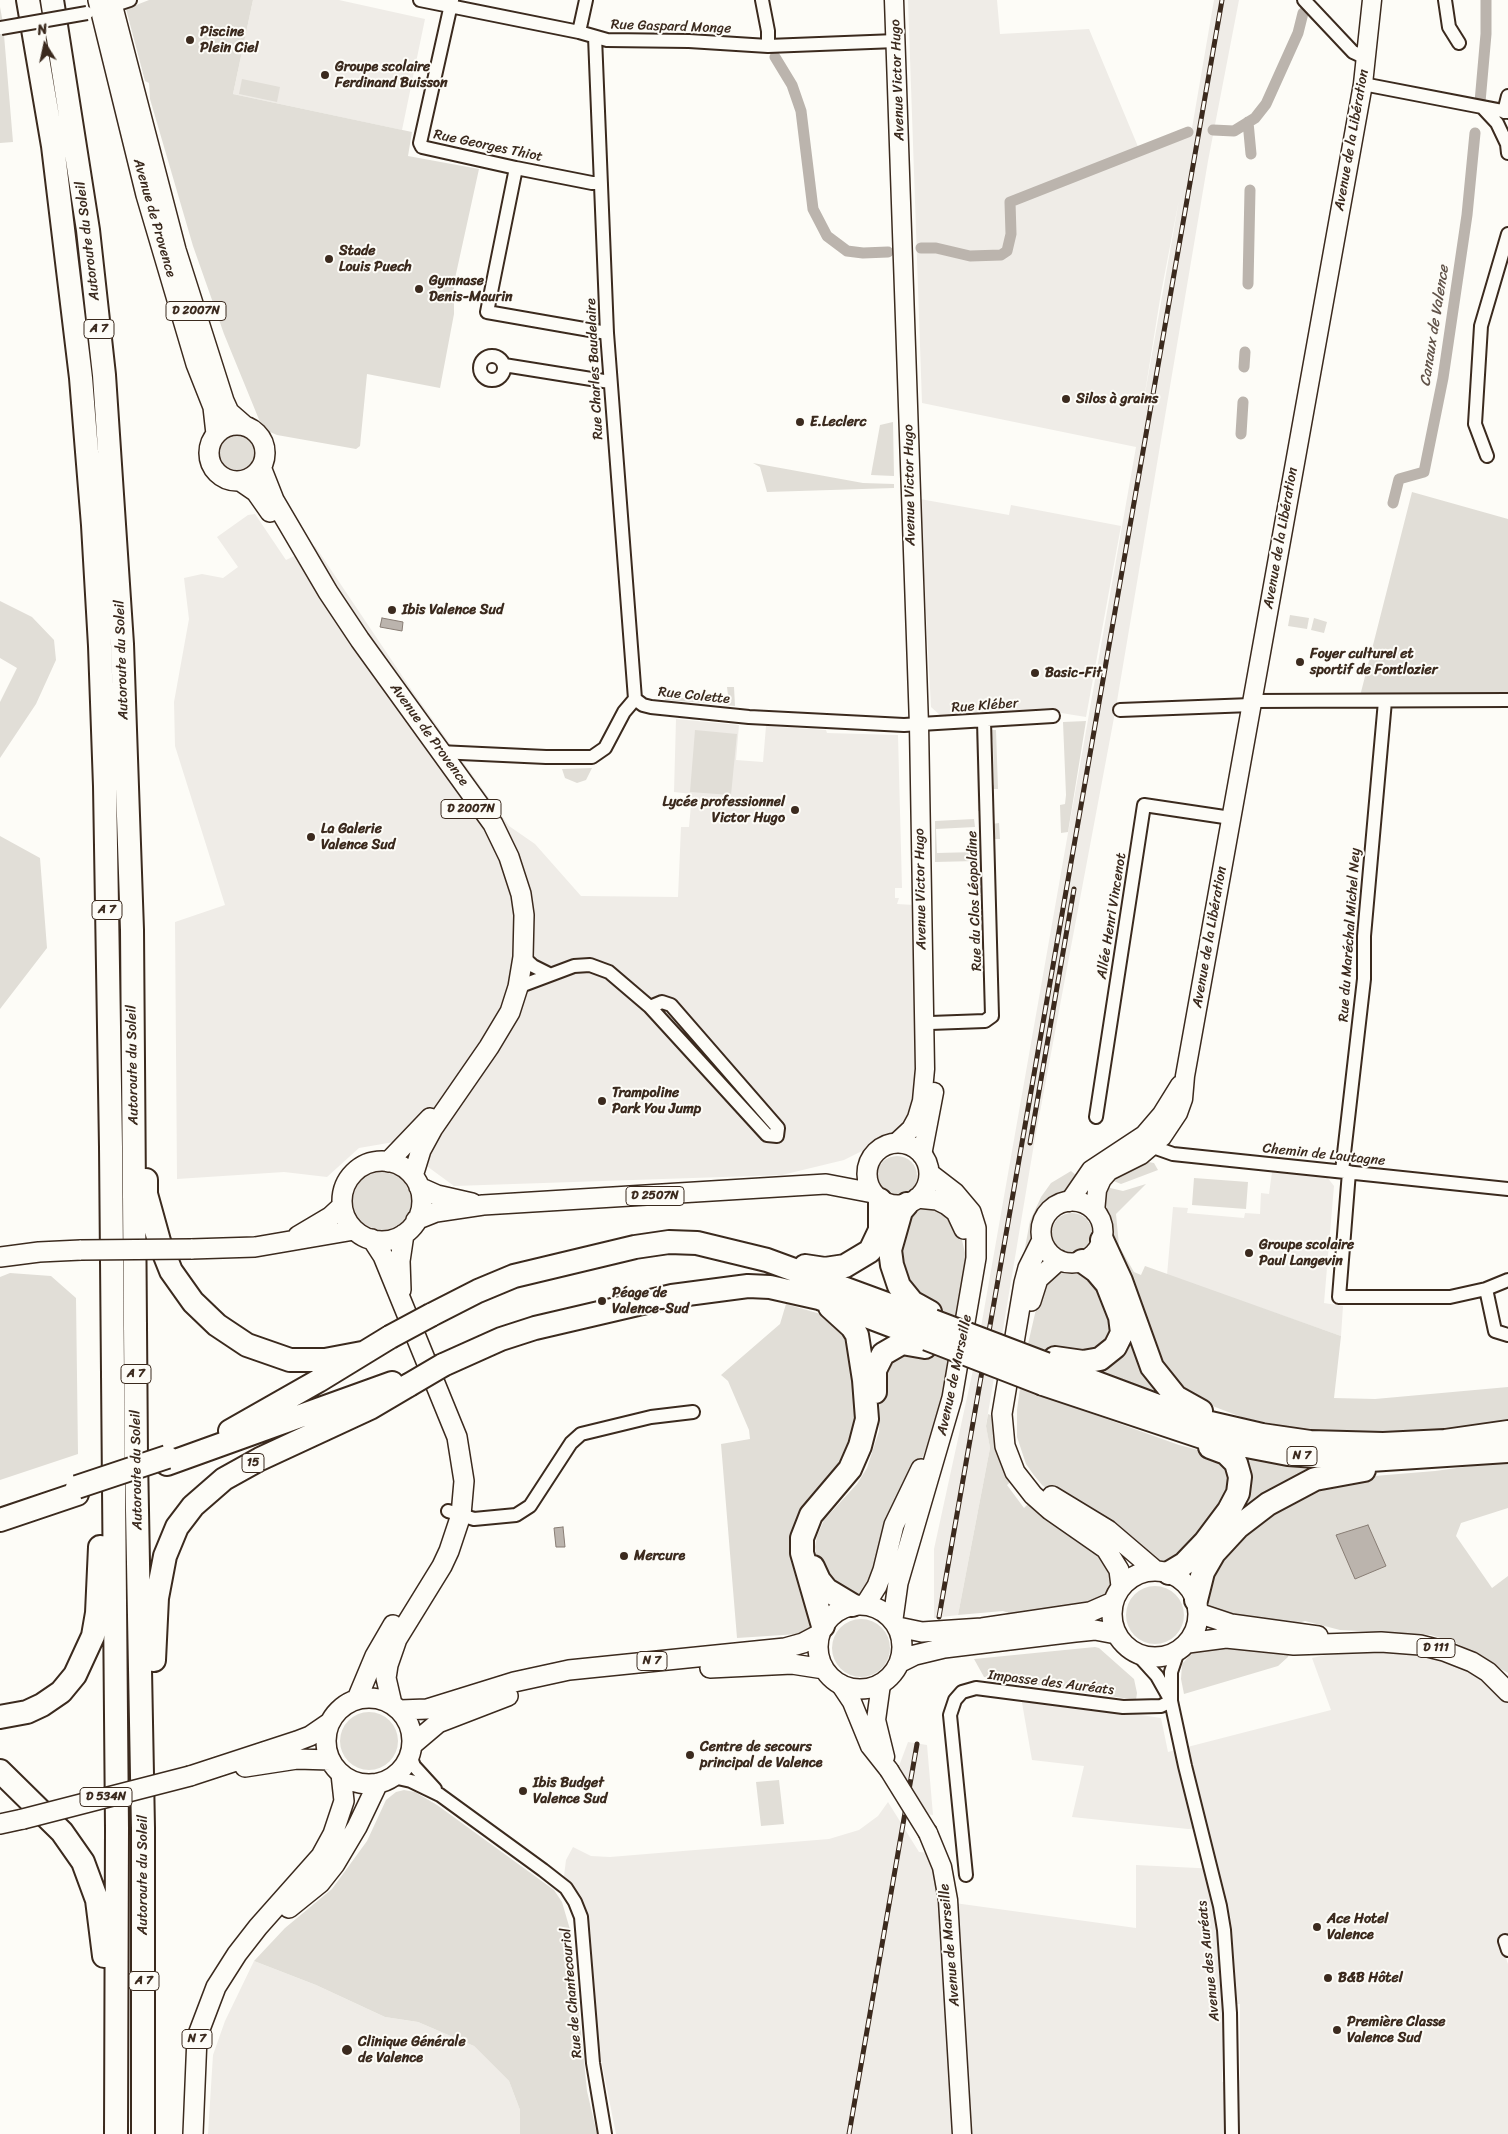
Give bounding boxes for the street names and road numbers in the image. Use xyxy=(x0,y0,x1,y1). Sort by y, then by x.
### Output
street label: Rue Gaspard Monge xyxy=(610,17,732,37)
street label: Avenue Victor Hugo xyxy=(887,19,909,141)
street label: Avenue de la Libération xyxy=(1331,68,1373,212)
street label: Rue Georges Thiot xyxy=(432,126,544,166)
street label: Avenue de Provence xyxy=(129,157,179,279)
street label: Autoroute du Soleil xyxy=(72,180,104,302)
street label: Rue Charles Baudelaire xyxy=(583,298,607,440)
road number: D 2007N xyxy=(166,302,226,321)
road number: A 7 xyxy=(84,320,114,338)
street label: Avenue Victor Hugo xyxy=(901,424,919,546)
street label: Avenue de la Libération xyxy=(1260,466,1302,610)
street label: Autoroute du Soleil xyxy=(112,600,132,720)
street label: Avenue de Provence xyxy=(386,680,472,790)
street label: Rue Colette xyxy=(657,684,731,708)
street label: Rue Kléber xyxy=(951,695,1019,717)
road number: D 2007N xyxy=(441,800,501,819)
street label: Avenue Victor Hugo xyxy=(912,828,930,950)
street label: Rue du Clos Léopoldine xyxy=(964,830,986,972)
street label: Rue du Maréchal Michel Ney xyxy=(1336,847,1364,1023)
street label: Allée Henri Vincenot xyxy=(1094,852,1130,980)
street label: Avenue de la Libération xyxy=(1189,865,1231,1009)
road number: A 7 xyxy=(92,900,122,920)
street label: Autoroute du Soleil xyxy=(124,1005,142,1125)
street label: Chemin de Lautagne xyxy=(1262,1140,1386,1170)
road number: D 2507N xyxy=(626,1186,684,1206)
street label: Avenue de Marseille xyxy=(934,1313,976,1437)
road number: A 7 xyxy=(121,1365,151,1384)
street label: Autoroute du Soleil xyxy=(128,1410,146,1530)
road number: N 7 xyxy=(1287,1446,1317,1465)
road number: 15 xyxy=(242,1454,264,1472)
road number: D 111 xyxy=(1417,1639,1455,1658)
road number: N 7 xyxy=(637,1652,667,1670)
street label: Impasse des Auréats xyxy=(987,1667,1115,1699)
road number: D 534N xyxy=(80,1788,132,1806)
street label: Autoroute du Soleil xyxy=(135,1815,151,1935)
street label: Avenue de Marseille xyxy=(936,1883,964,2007)
street label: Avenue des Auréats xyxy=(1194,1900,1224,2022)
street label: Rue de Chantecouriol xyxy=(558,1927,586,2059)
road number: A 7 xyxy=(129,1972,159,1990)
road number: N 7 xyxy=(182,2030,212,2048)

